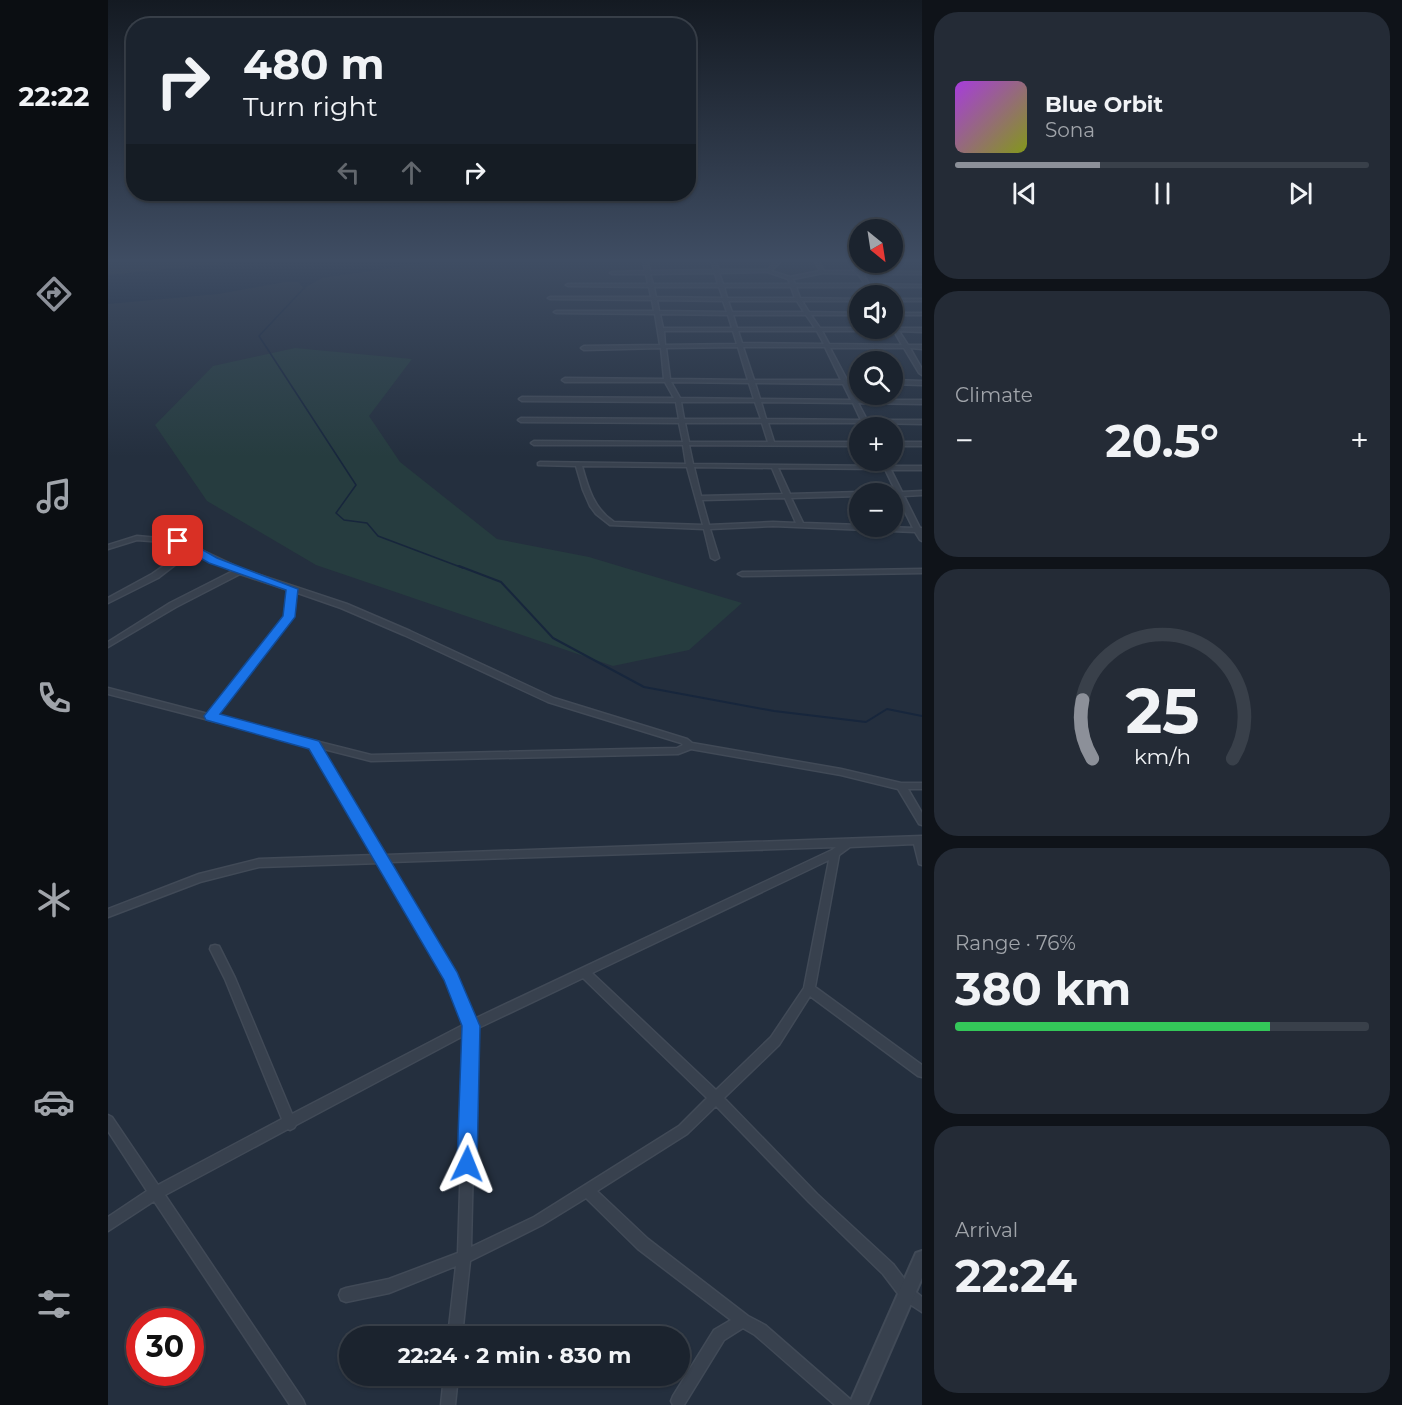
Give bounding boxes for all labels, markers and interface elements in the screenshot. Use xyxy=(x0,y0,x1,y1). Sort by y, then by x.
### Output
text: 480 m xyxy=(243,38,385,90)
icon: right xyxy=(144,42,222,120)
text: 22:22 xyxy=(19,80,89,113)
text: Turn right xyxy=(243,90,378,123)
text: Blue Orbit xyxy=(1045,91,1163,118)
text: Sona xyxy=(1045,118,1095,142)
icon: left xyxy=(332,156,365,189)
icon: ahead xyxy=(395,156,428,189)
icon: right xyxy=(458,156,491,189)
icon: previous xyxy=(1008,177,1041,210)
icon: pause xyxy=(1146,177,1179,210)
icon: next xyxy=(1284,177,1317,210)
north arrow xyxy=(849,219,903,273)
map controls xyxy=(849,219,903,537)
icon: directions xyxy=(33,273,75,315)
button: sound xyxy=(849,285,903,339)
button: search xyxy=(849,351,903,405)
text: Climate xyxy=(955,383,1033,407)
text: 20.5° xyxy=(1105,413,1219,468)
button: + xyxy=(849,417,903,471)
text: − xyxy=(955,420,974,460)
text: + xyxy=(1350,420,1369,460)
icon: music xyxy=(33,475,75,517)
button: − xyxy=(849,483,903,537)
pin xyxy=(152,515,203,566)
icon: arrive xyxy=(161,524,194,557)
text: 25 xyxy=(1125,674,1199,750)
icon: phone xyxy=(33,677,75,719)
text: km/h xyxy=(1133,744,1191,770)
icon: climate xyxy=(33,879,75,921)
text: Range · 76% xyxy=(955,931,1076,955)
text: 380 km xyxy=(955,961,1131,1016)
icon: car xyxy=(33,1081,75,1123)
position arrow xyxy=(435,1132,499,1196)
text: Arrival xyxy=(955,1218,1018,1242)
text: 22:24 xyxy=(955,1248,1077,1303)
icon: filters xyxy=(33,1283,75,1325)
speed limit sign: 30 xyxy=(126,1308,204,1386)
text: 22:24 · 2 min · 830 m xyxy=(398,1342,631,1369)

